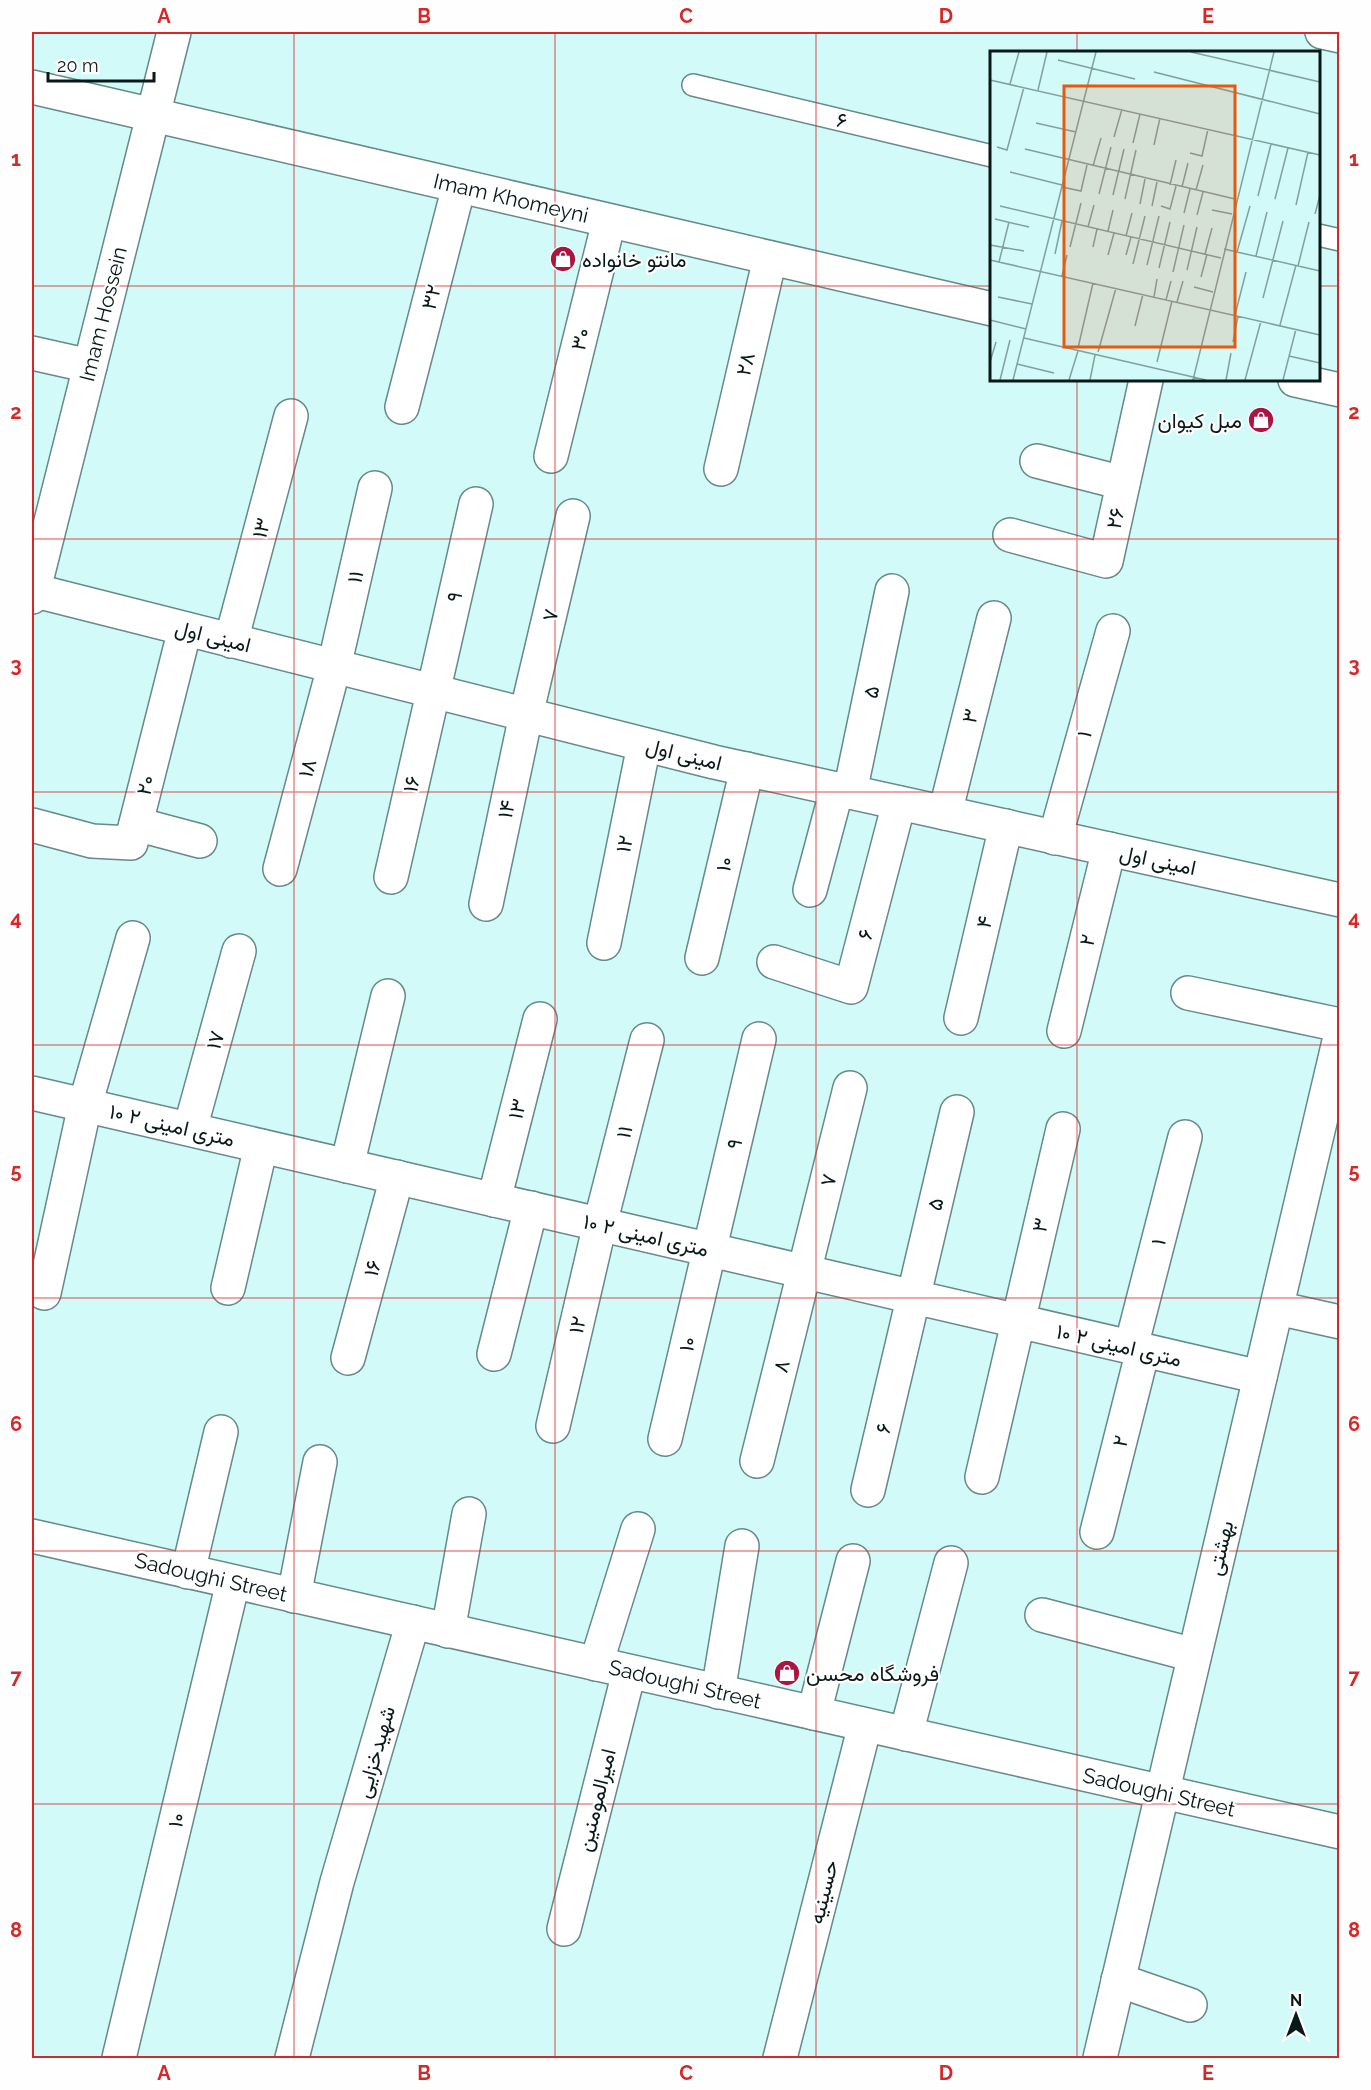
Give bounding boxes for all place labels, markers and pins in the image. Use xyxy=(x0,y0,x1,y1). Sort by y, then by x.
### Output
shop icon: مانتو خانواده xyxy=(548,244,578,274)
place label: مانتو خانواده xyxy=(582,247,687,273)
shop icon: مبل کیوان xyxy=(1246,405,1276,435)
place label: مبل کیوان xyxy=(1158,408,1242,434)
shop icon: فروشگاه محسن xyxy=(772,1658,802,1688)
place label: فروشگاه محسن xyxy=(806,1661,939,1687)

